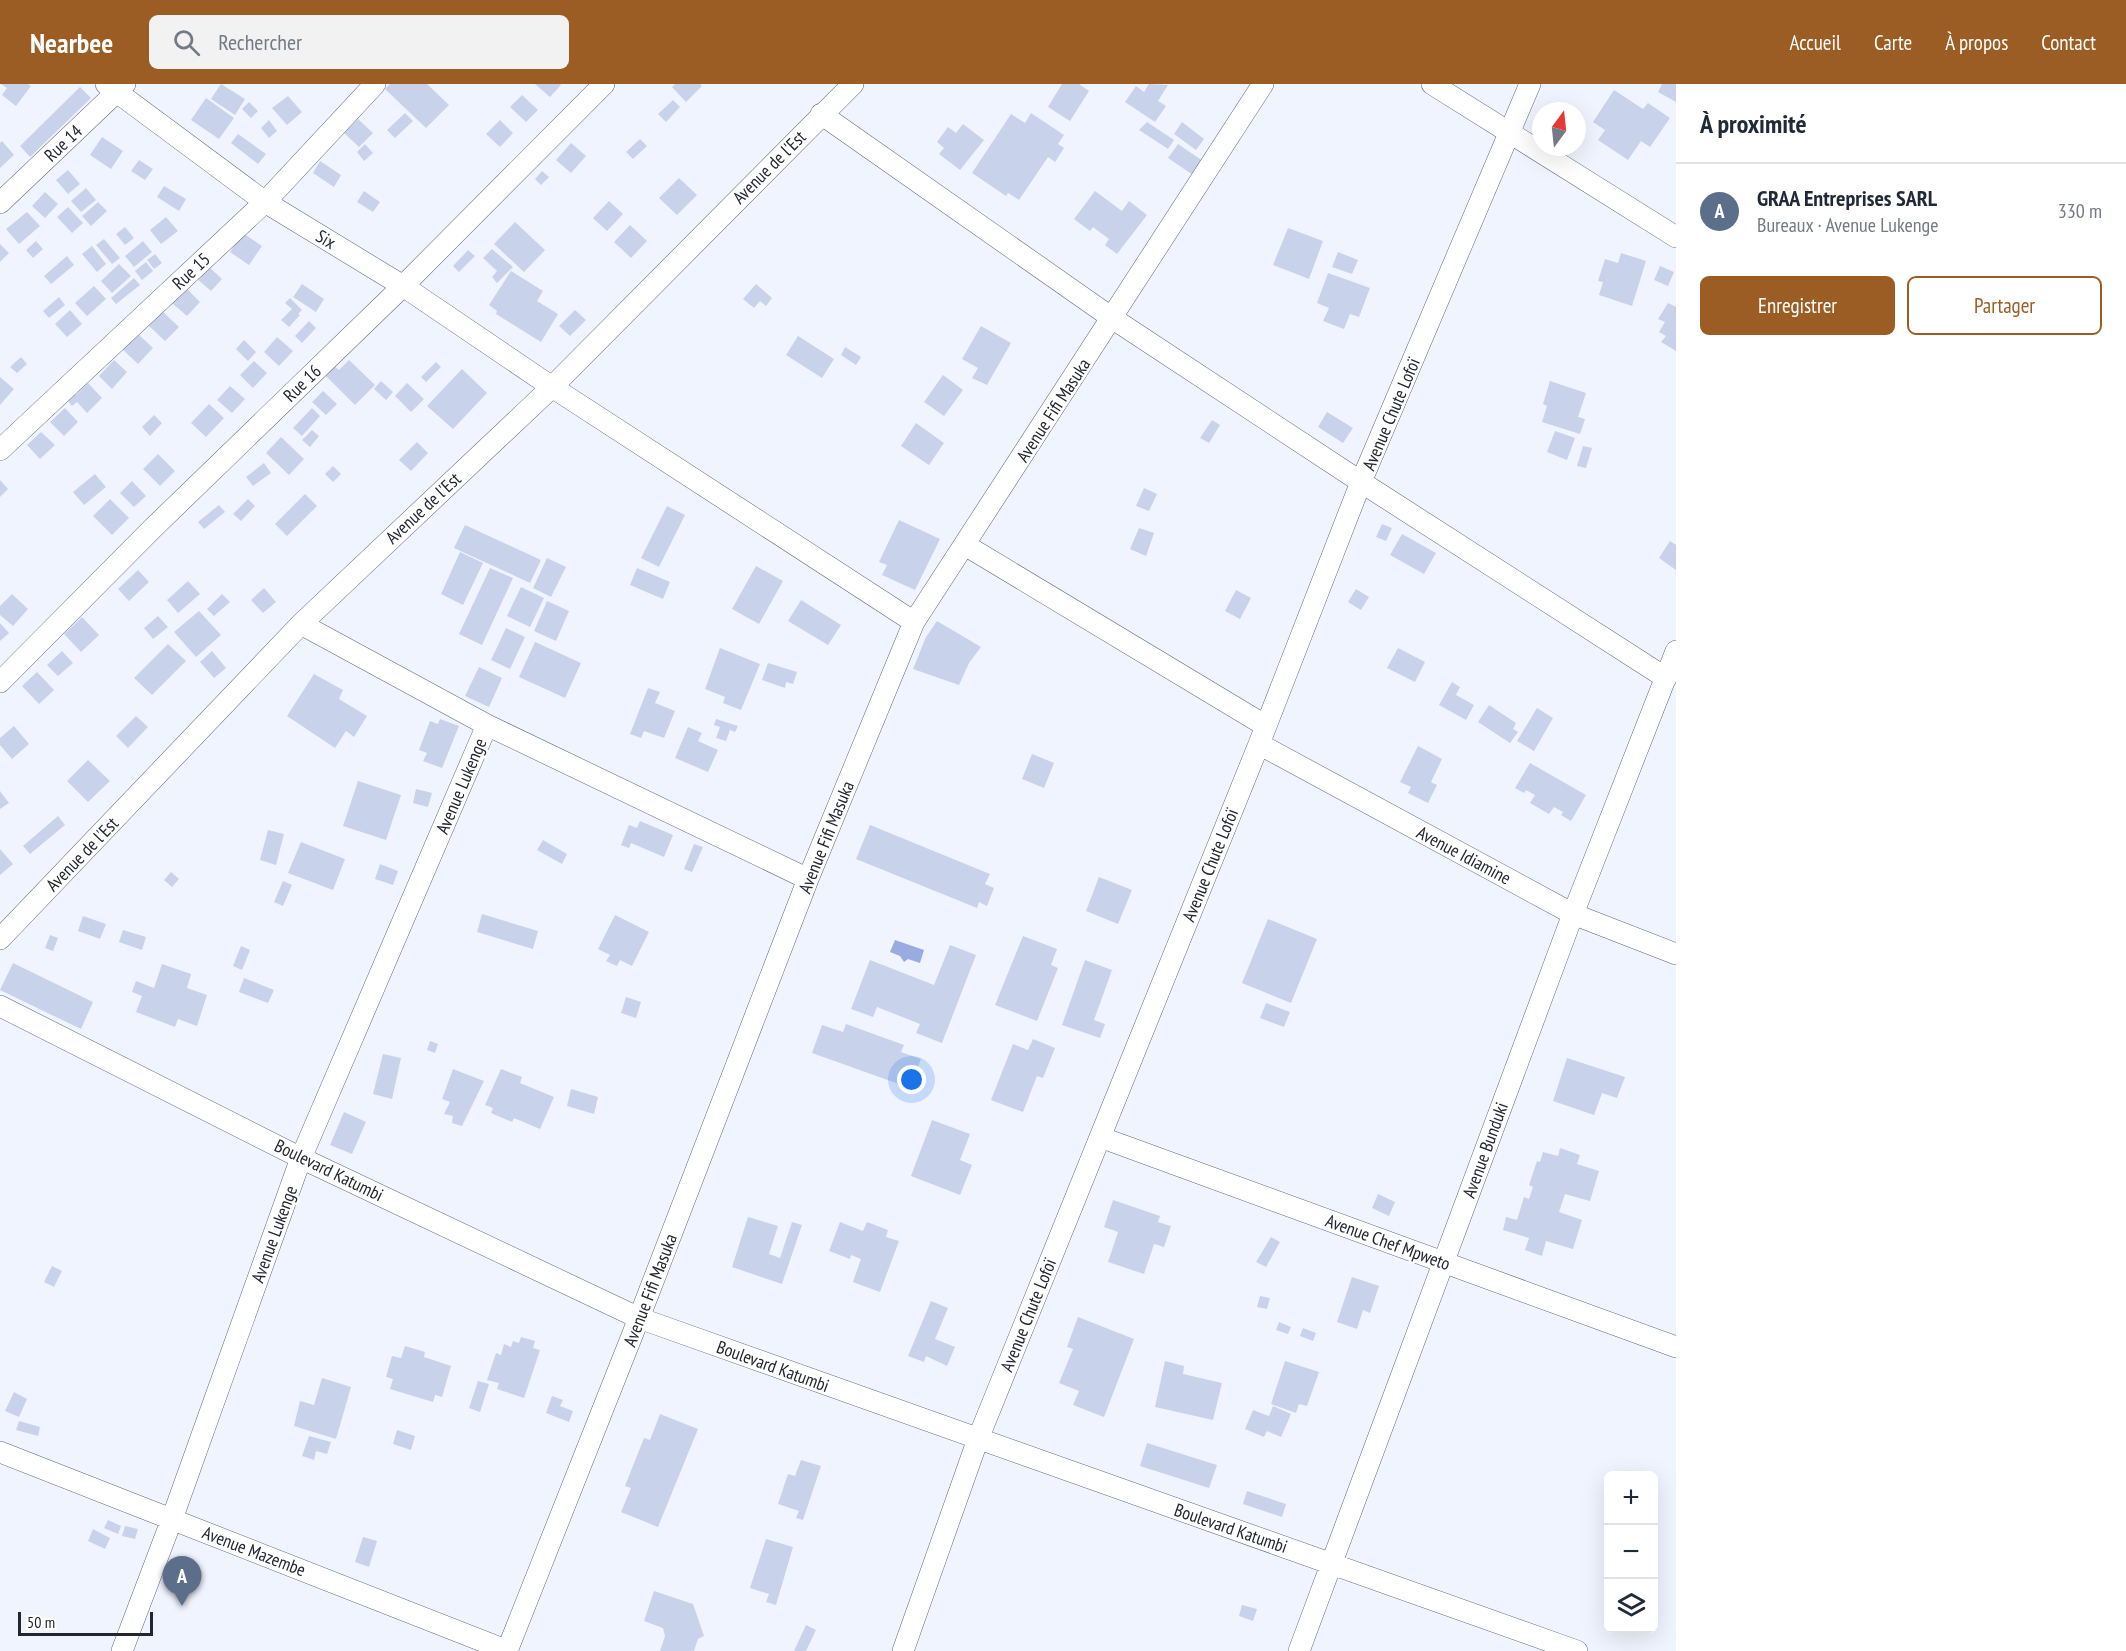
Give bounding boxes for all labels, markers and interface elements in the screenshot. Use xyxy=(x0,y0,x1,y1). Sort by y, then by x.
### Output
search box xyxy=(149,15,569,69)
text: Nearbee xyxy=(30,24,113,61)
icon: search xyxy=(170,26,203,59)
text: Rechercher xyxy=(218,28,302,56)
text: Accueil xyxy=(1789,29,1841,56)
text: Carte xyxy=(1874,29,1912,56)
text: À propos xyxy=(1945,29,2008,56)
text: Contact xyxy=(2041,29,2096,56)
north arrow xyxy=(1532,102,1586,156)
text: À proximité xyxy=(1700,107,1807,140)
street label: Rue 14 xyxy=(39,120,87,166)
street label: Avenue de l'Est xyxy=(727,125,811,209)
text: GRAA Entreprises SARL xyxy=(1757,184,1937,212)
text: A xyxy=(1714,198,1725,224)
text: 330 m xyxy=(2058,198,2102,224)
text: Bureaux · Avenue Lukenge xyxy=(1757,212,1939,238)
street label: Six xyxy=(312,224,341,254)
street label: Rue 15 xyxy=(167,248,215,294)
button: Enregistrer xyxy=(1700,276,1895,335)
button: Partager xyxy=(1907,276,2102,335)
street label: Avenue Chute Lofoï xyxy=(1357,353,1425,474)
street label: Avenue Fifi Masuka xyxy=(1011,354,1095,466)
street label: Rue 16 xyxy=(278,359,326,407)
street label: Avenue de l'Est xyxy=(381,467,465,549)
street label: Avenue Lukenge xyxy=(431,735,491,837)
street label: Avenue Fifi Masuka xyxy=(793,777,859,897)
street label: Avenue Chute Lofoï xyxy=(1177,804,1244,925)
street label: Avenue de l'Est xyxy=(41,812,123,896)
street label: Avenue Idiamine xyxy=(1413,821,1515,889)
your location xyxy=(897,1065,926,1094)
street label: Avenue Bunduki xyxy=(1457,1099,1513,1201)
street label: Boulevard Katumbi xyxy=(271,1134,387,1206)
street label: Avenue Lukenge xyxy=(246,1182,302,1286)
street label: Avenue Chef Mpweto xyxy=(1323,1209,1454,1275)
street label: Avenue Fifi Masuka xyxy=(618,1230,682,1350)
street label: Avenue Chute Lofoï xyxy=(995,1254,1062,1375)
street label: Boulevard Katumbi xyxy=(714,1335,832,1397)
map controls xyxy=(1604,1471,1658,1633)
button: + xyxy=(1604,1471,1658,1525)
street label: Boulevard Katumbi xyxy=(1171,1498,1291,1558)
street label: Avenue Mazembe xyxy=(199,1521,309,1581)
button: − xyxy=(1604,1525,1658,1579)
pin: A xyxy=(162,1556,201,1606)
button: layers xyxy=(1604,1579,1658,1633)
scale bar xyxy=(18,1609,153,1636)
text: 50 m xyxy=(27,1612,55,1632)

